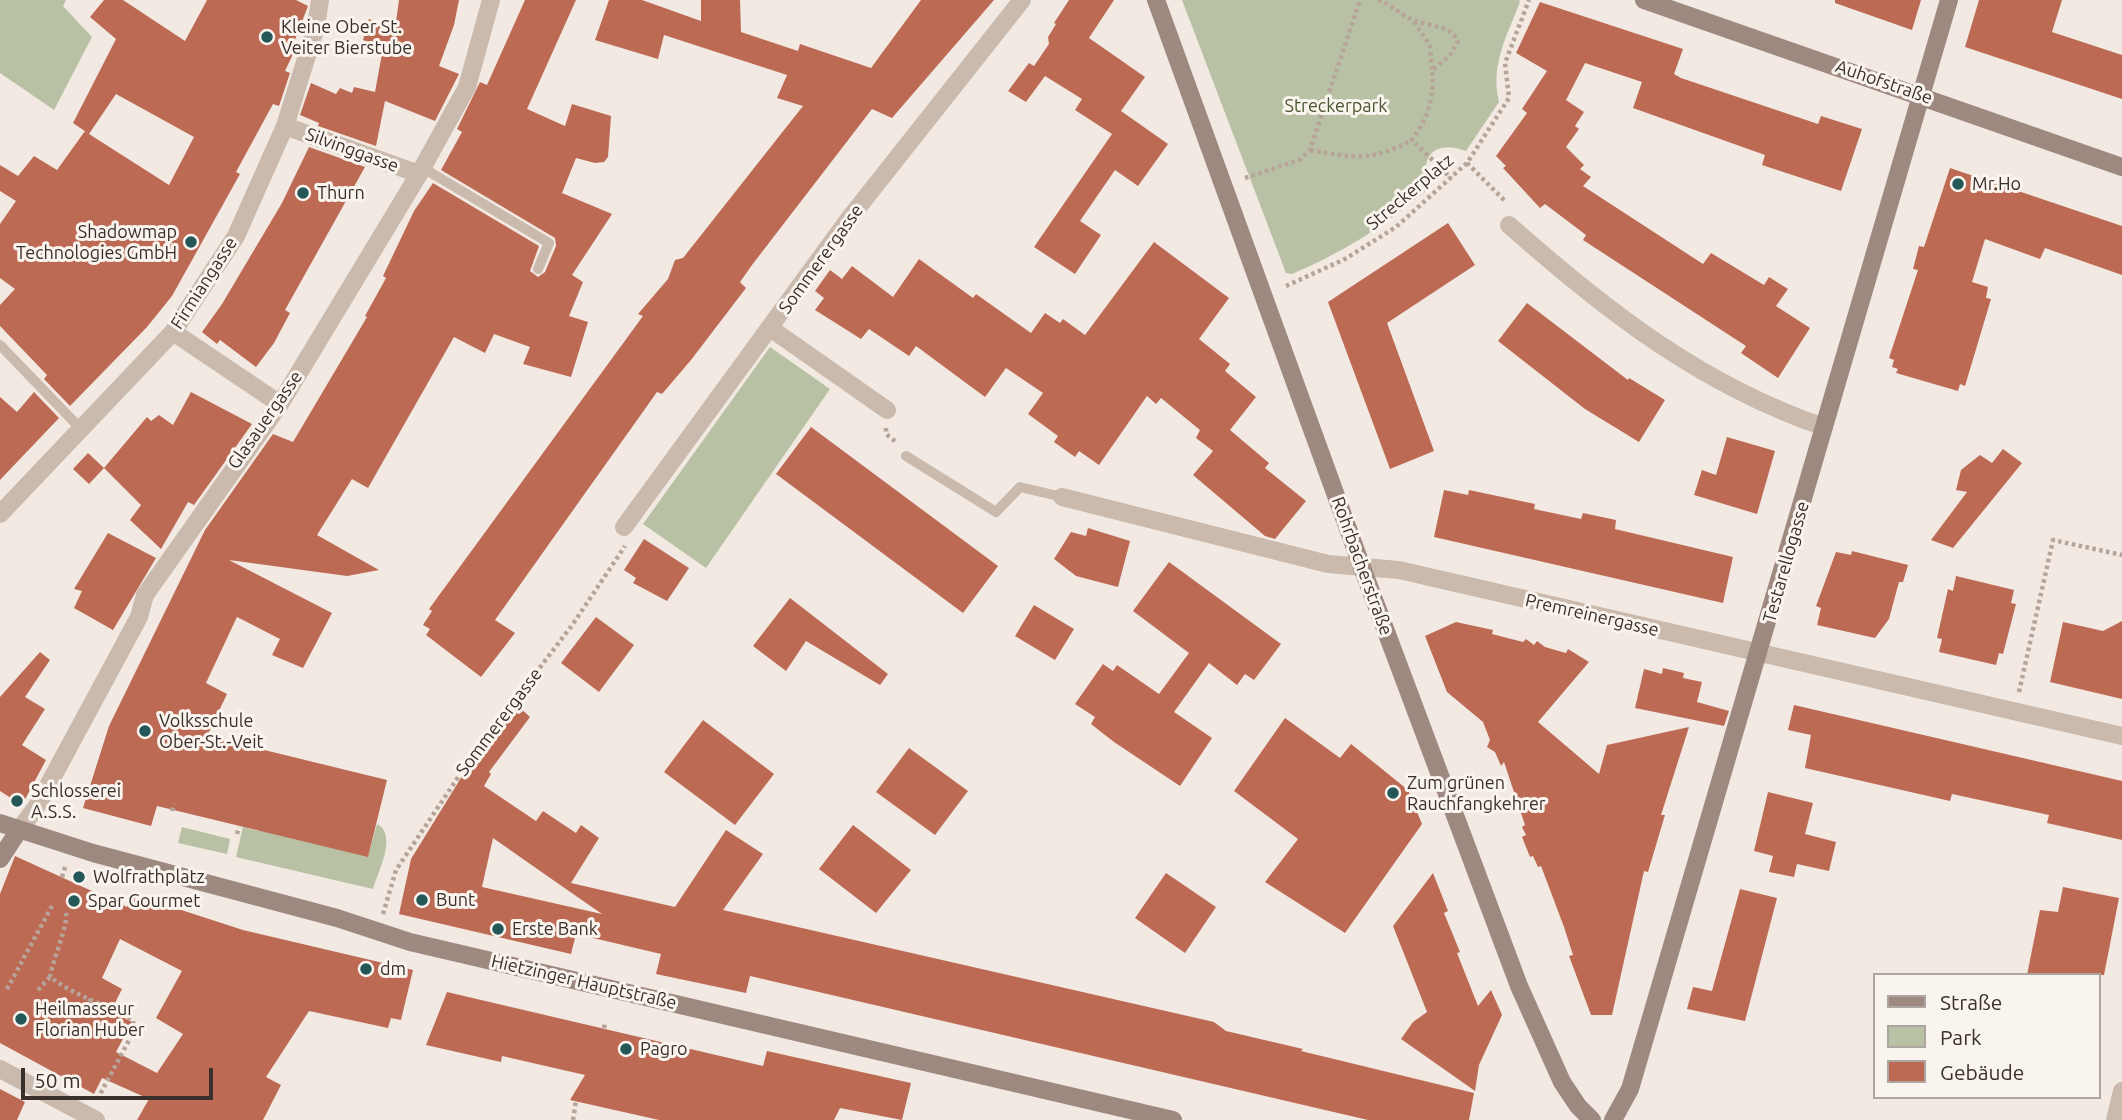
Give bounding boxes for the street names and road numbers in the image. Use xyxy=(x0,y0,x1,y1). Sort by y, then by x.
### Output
street label: Auhofstraße xyxy=(1833,55,1935,109)
street label: Silvinggasse xyxy=(303,123,401,177)
street label: Streckerplatz xyxy=(1362,149,1458,235)
street label: Sommerergasse xyxy=(774,200,868,318)
street label: Firmiangasse xyxy=(166,233,242,333)
street label: Glasauergasse xyxy=(223,367,307,473)
street label: Rohrbacherstraße xyxy=(1327,494,1397,638)
street label: Testarellogasse xyxy=(1758,499,1814,625)
street label: Premreinergasse xyxy=(1523,589,1661,641)
street label: Sommerergasse xyxy=(451,664,547,780)
street label: Hietzinger Hauptstraße xyxy=(489,950,679,1014)

